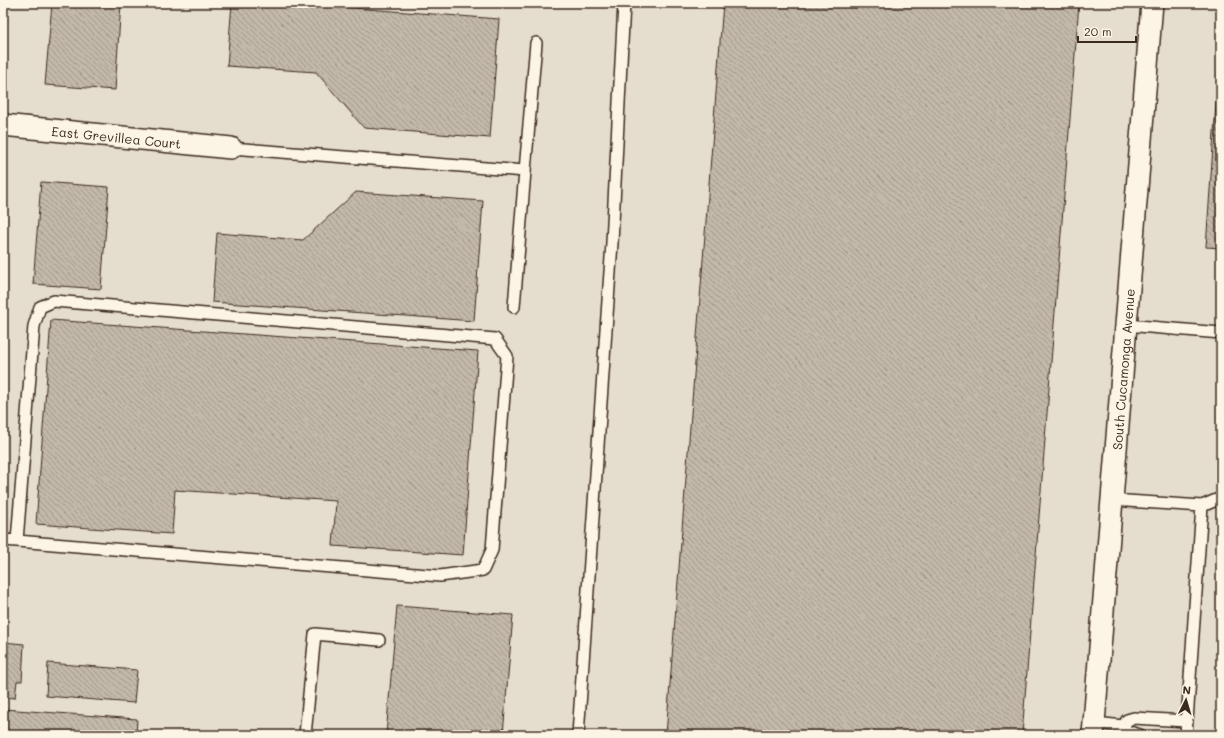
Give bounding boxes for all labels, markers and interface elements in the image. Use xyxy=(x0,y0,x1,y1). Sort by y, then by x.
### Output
scale bar xyxy=(1078,18,1136,44)
text: 20 m xyxy=(1084,23,1112,39)
street label: East Grevillea Court xyxy=(51,121,182,151)
street label: South Cucamonga Avenue xyxy=(1108,288,1137,450)
north arrow xyxy=(1166,680,1206,720)
text: N xyxy=(1182,682,1192,697)

